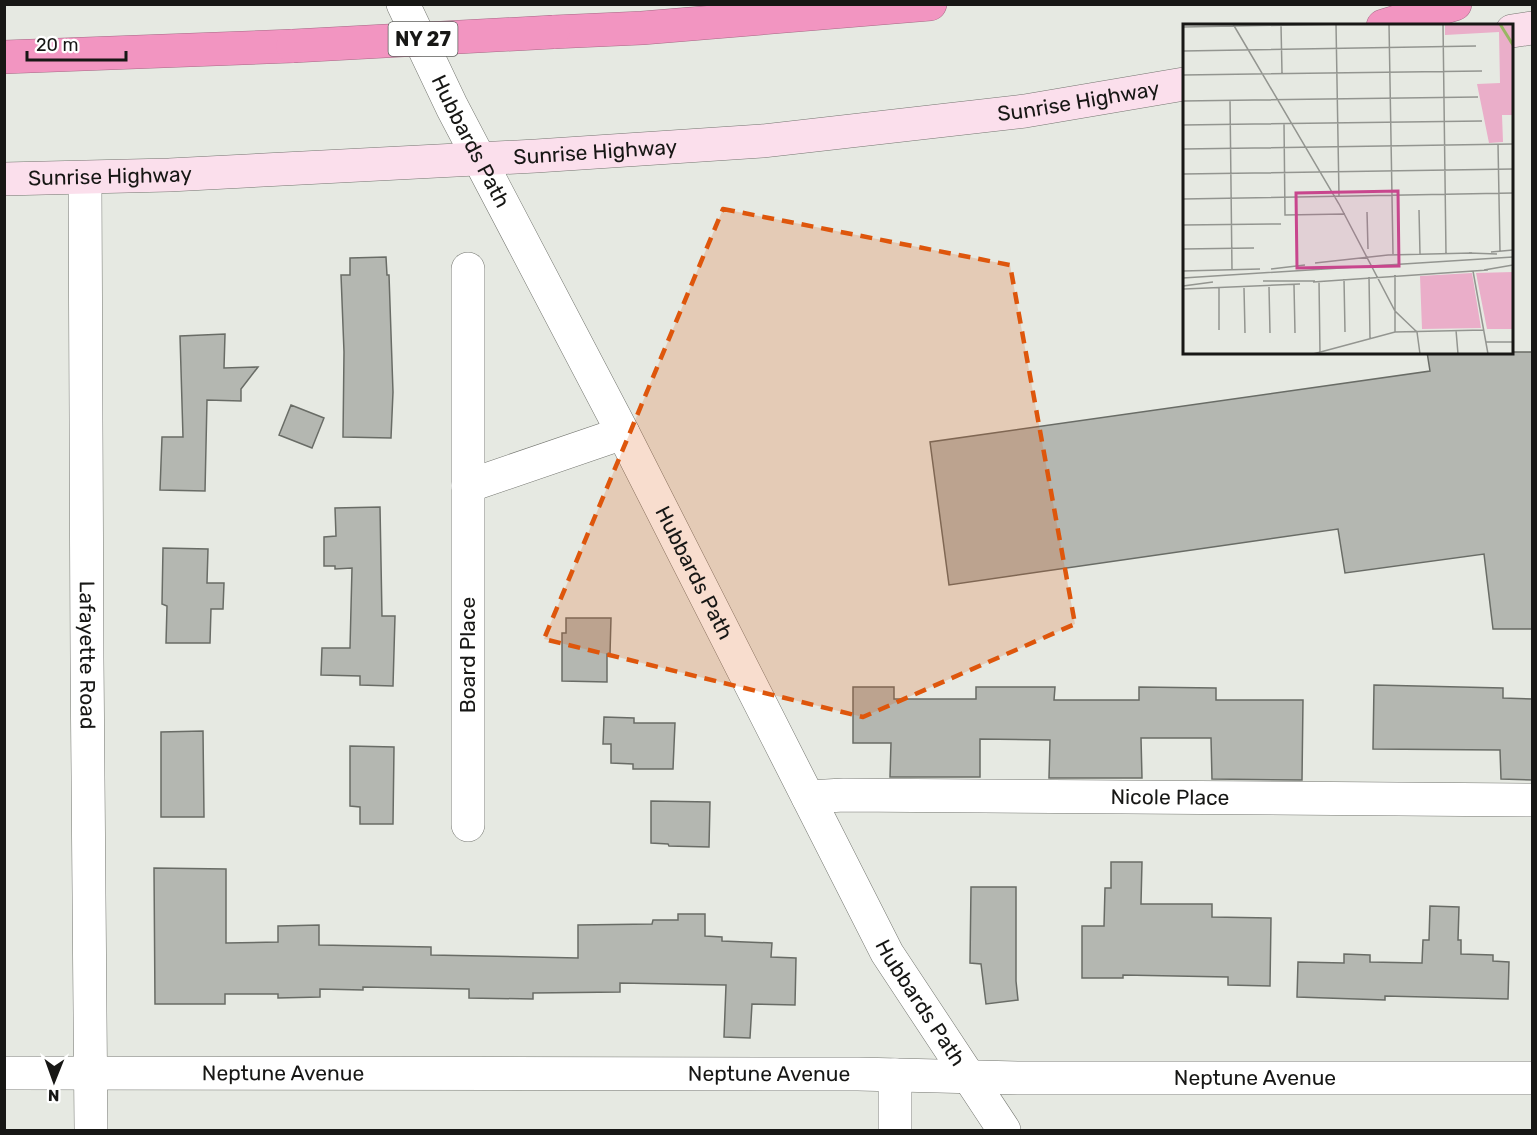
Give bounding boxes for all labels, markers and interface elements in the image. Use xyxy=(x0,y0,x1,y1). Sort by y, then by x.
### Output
road number: NY 27 xyxy=(388,22,458,56)
scale bar xyxy=(27,24,126,62)
inset map xyxy=(1183,24,1513,354)
text: 20 m xyxy=(36,34,78,56)
street label: Hubbards Path xyxy=(426,71,516,212)
street label: Sunrise Highway xyxy=(996,75,1162,126)
street label: Sunrise Highway xyxy=(513,134,678,169)
street label: Sunrise Highway xyxy=(28,161,193,190)
street label: Hubbards Path xyxy=(650,502,739,643)
street label: Lafayette Road xyxy=(75,581,101,729)
street label: Board Place xyxy=(455,597,480,713)
street label: Nicole Place xyxy=(1110,784,1229,810)
street label: Hubbards Path xyxy=(870,935,971,1070)
north arrow xyxy=(24,1051,84,1111)
street label: Neptune Avenue xyxy=(202,1060,364,1085)
street label: Neptune Avenue xyxy=(688,1061,850,1086)
street label: Neptune Avenue xyxy=(1174,1065,1336,1090)
text: N xyxy=(48,1086,60,1105)

